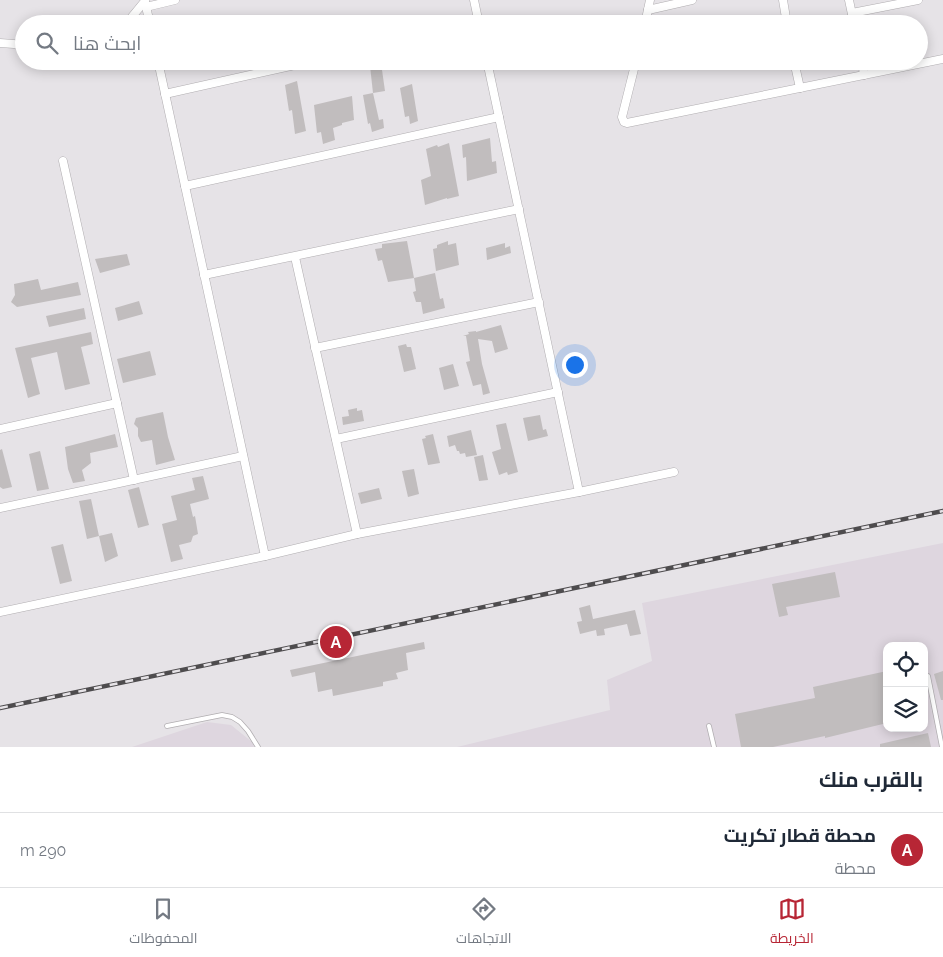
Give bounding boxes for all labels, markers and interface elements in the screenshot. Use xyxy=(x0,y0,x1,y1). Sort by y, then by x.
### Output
search box xyxy=(15,15,928,70)
icon: search xyxy=(33,29,61,57)
text: ابحث هنا xyxy=(73,32,141,54)
your location xyxy=(562,352,588,378)
pin: A xyxy=(320,623,352,661)
map controls xyxy=(883,642,928,732)
button: locate xyxy=(883,642,928,687)
button: layers xyxy=(883,687,928,732)
text: بالقرب منك xyxy=(819,767,923,792)
text: محطة قطار تكريت xyxy=(724,824,876,846)
text: 290 m xyxy=(20,841,66,860)
text: A xyxy=(902,841,912,860)
text: محطة xyxy=(835,859,876,878)
tab: المحفوظات xyxy=(129,895,197,951)
tab: الاتجاهات xyxy=(456,895,511,951)
tab: الخريطة xyxy=(770,895,814,951)

